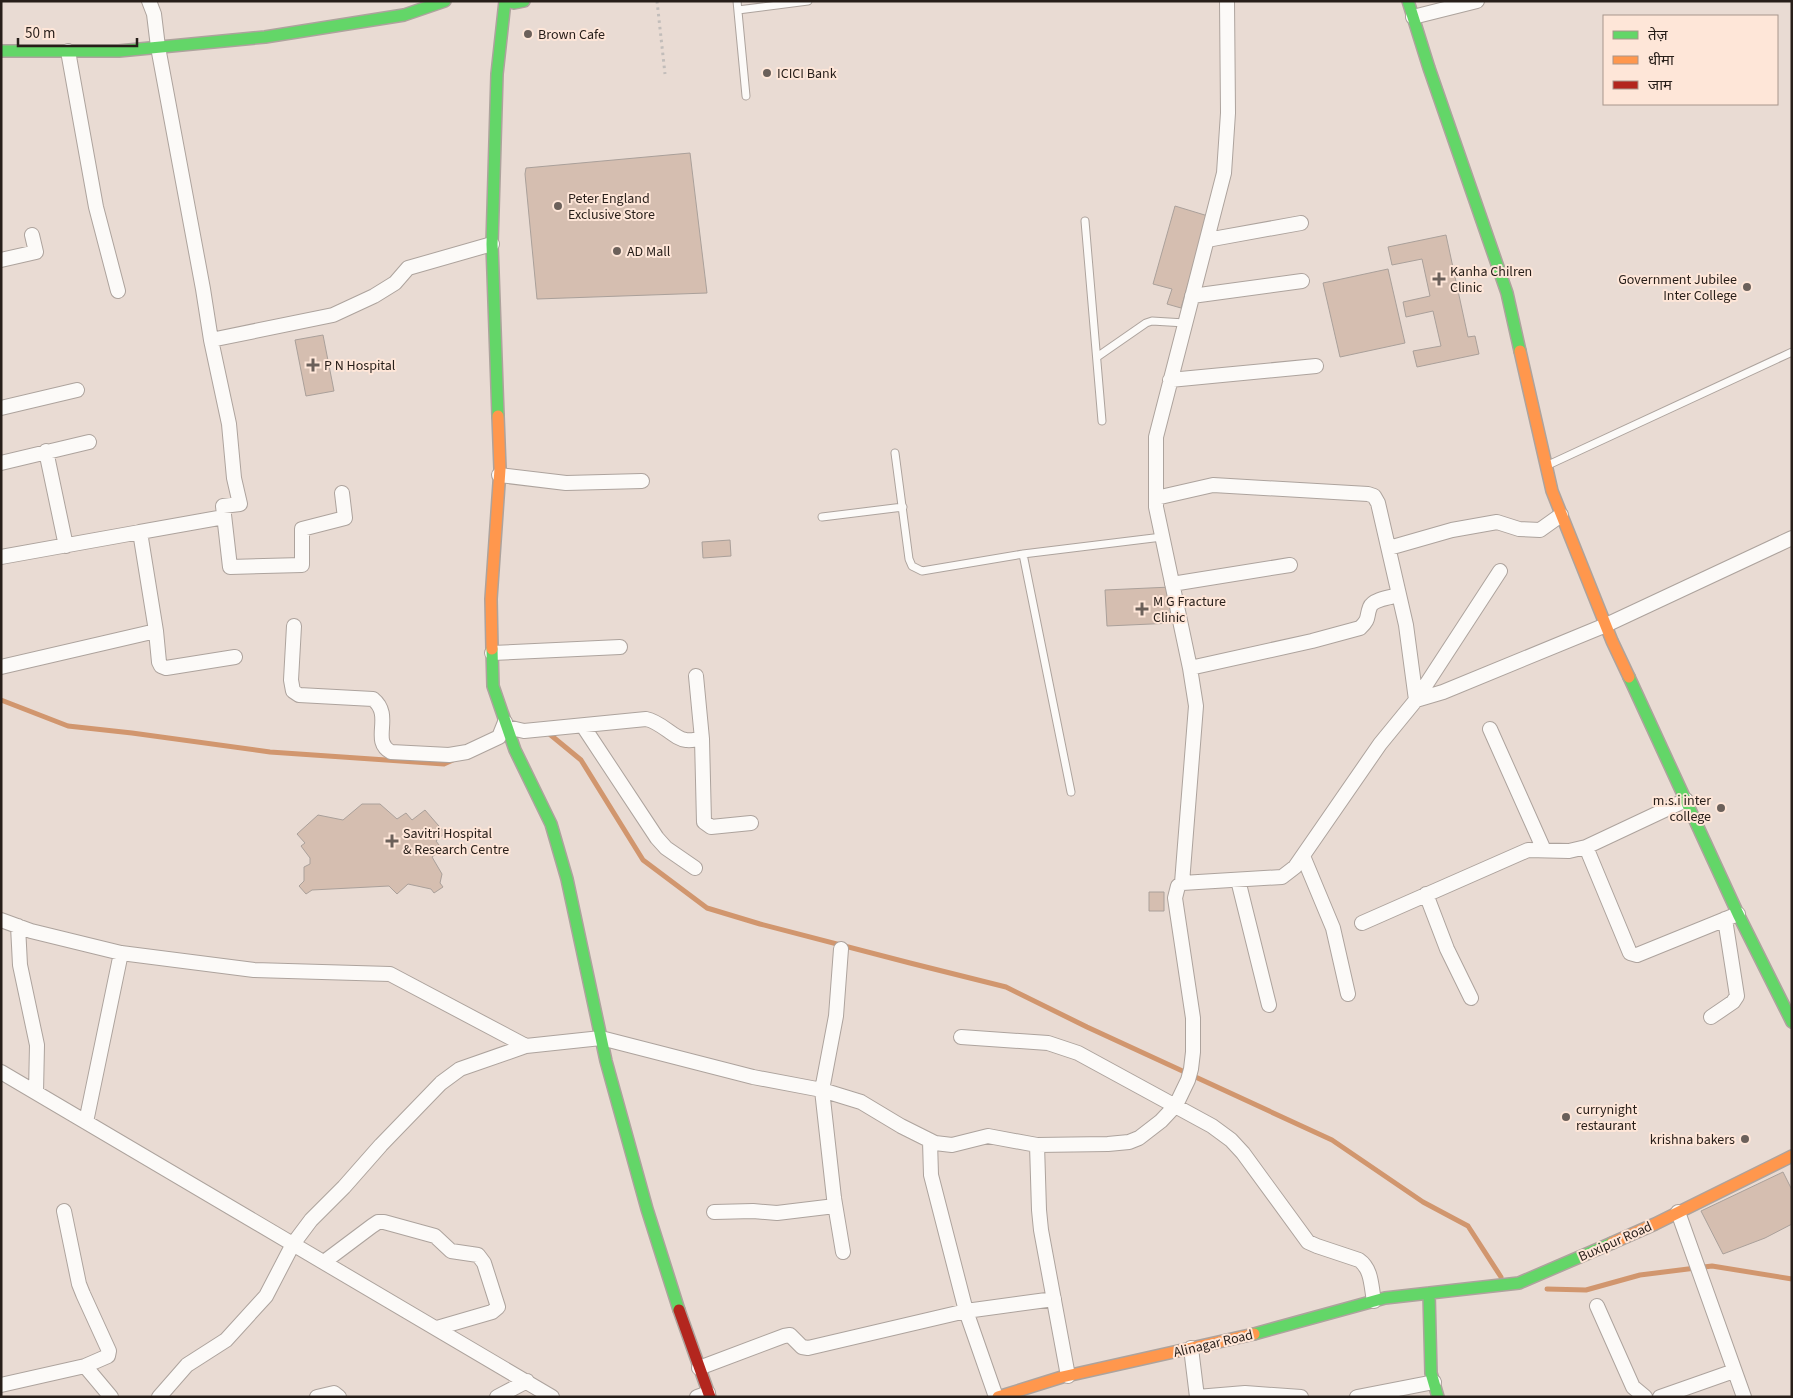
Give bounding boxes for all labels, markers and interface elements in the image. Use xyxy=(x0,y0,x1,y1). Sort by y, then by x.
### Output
scale bar xyxy=(18,15,136,47)
legend xyxy=(1603,15,1778,105)
text: 50 m xyxy=(25,23,55,44)
place label: Brown Cafe xyxy=(538,25,605,45)
text: तेज़ xyxy=(1648,25,1669,46)
marker: Brown Cafe xyxy=(522,28,534,40)
text: धीमा xyxy=(1648,50,1675,71)
place label: ICICI Bank xyxy=(777,64,837,84)
marker: ICICI Bank xyxy=(761,67,773,79)
text: जाम xyxy=(1648,75,1673,96)
place label: Peter England Exclusive Store xyxy=(568,189,655,225)
marker: Peter England Exclusive Store xyxy=(552,200,564,212)
place label: AD Mall xyxy=(627,242,671,262)
marker: AD Mall xyxy=(611,245,623,257)
place label: Kanha Chilren Clinic xyxy=(1450,262,1532,298)
place label: Government Jubilee Inter College xyxy=(1618,270,1737,306)
marker: Kanha Chilren Clinic xyxy=(1432,272,1446,286)
marker: Government Jubilee Inter College xyxy=(1741,281,1753,293)
place label: P N Hospital xyxy=(324,356,396,376)
marker: P N Hospital xyxy=(306,358,320,372)
place label: M G Fracture Clinic xyxy=(1153,592,1226,628)
marker: M G Fracture Clinic xyxy=(1135,602,1149,616)
place label: m.s.i inter college xyxy=(1653,791,1711,827)
marker: m.s.i inter college xyxy=(1715,802,1727,814)
place label: Savitri Hospital & Research Centre xyxy=(403,824,509,860)
marker: Savitri Hospital & Research Centre xyxy=(385,834,399,848)
place label: currynight restaurant xyxy=(1576,1100,1637,1136)
marker: currynight restaurant xyxy=(1560,1111,1572,1123)
place label: krishna bakers xyxy=(1650,1130,1735,1150)
marker: krishna bakers xyxy=(1739,1133,1751,1145)
street label: Buxipur Road xyxy=(1575,1217,1655,1267)
street label: Alinagar Road xyxy=(1172,1325,1255,1363)

